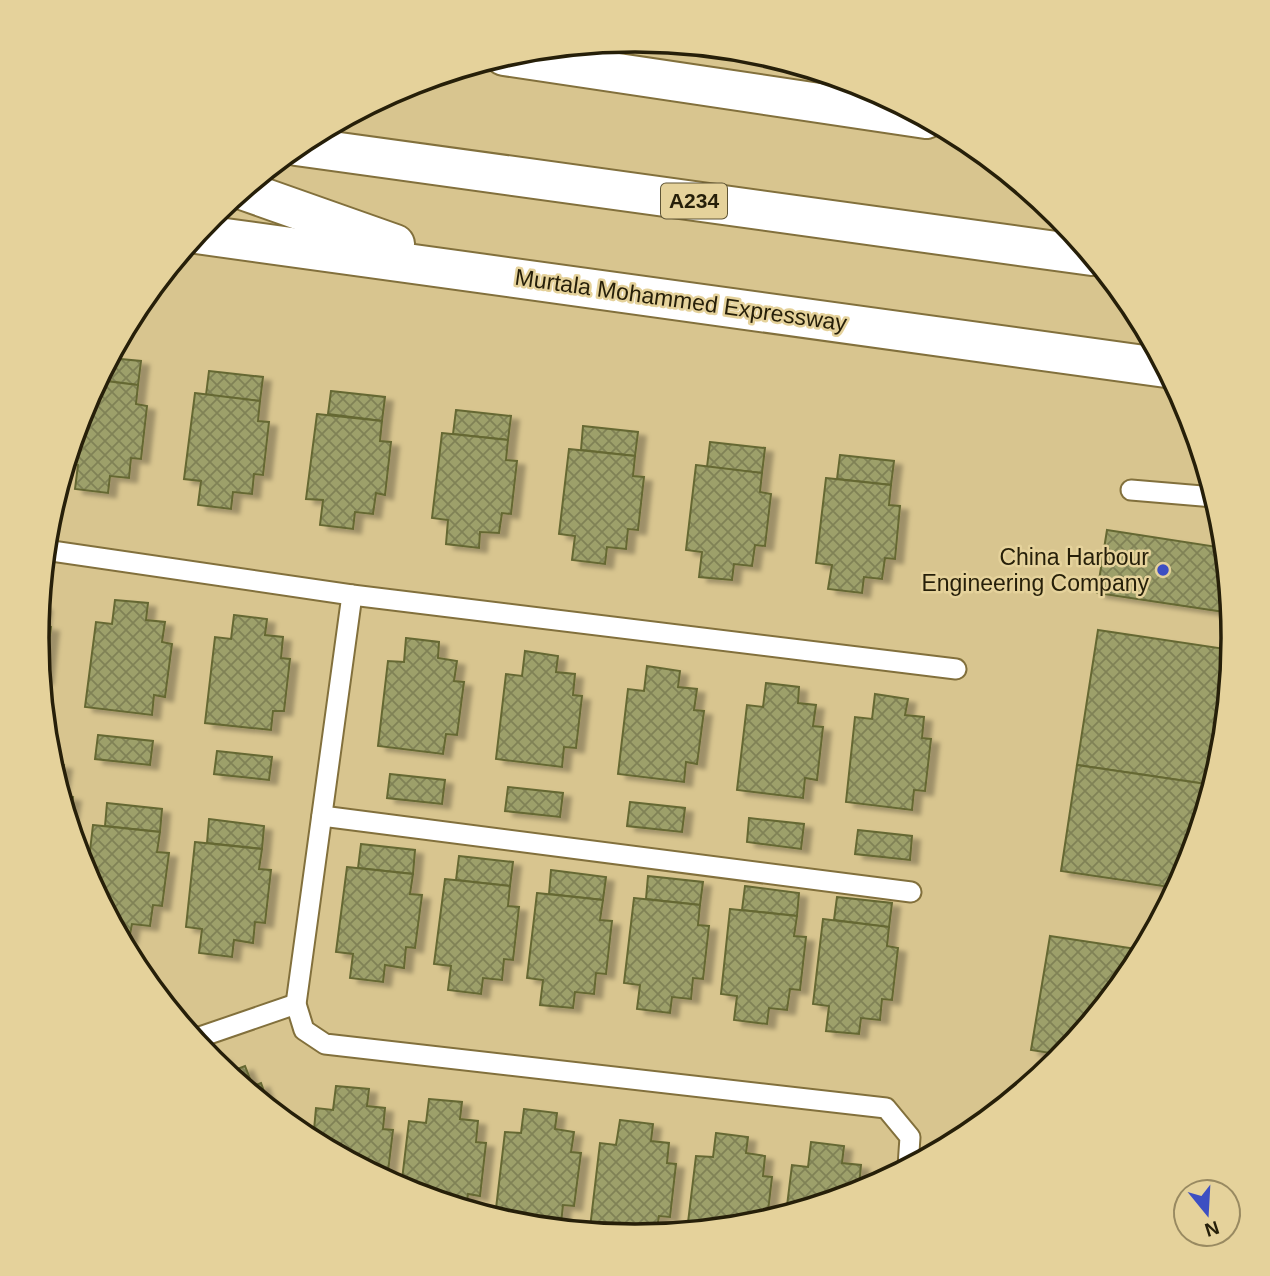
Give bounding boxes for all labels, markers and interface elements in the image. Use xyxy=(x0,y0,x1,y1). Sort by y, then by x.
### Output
road number: A234 xyxy=(661,184,727,218)
street label: Murtala Mohammed Expressway xyxy=(513,264,849,336)
place label: China Harbour Engineering Company xyxy=(921,544,1149,596)
marker: China Harbour Engineering Company xyxy=(1155,562,1171,578)
north arrow xyxy=(1172,1178,1242,1248)
text: N xyxy=(1202,1217,1222,1241)

